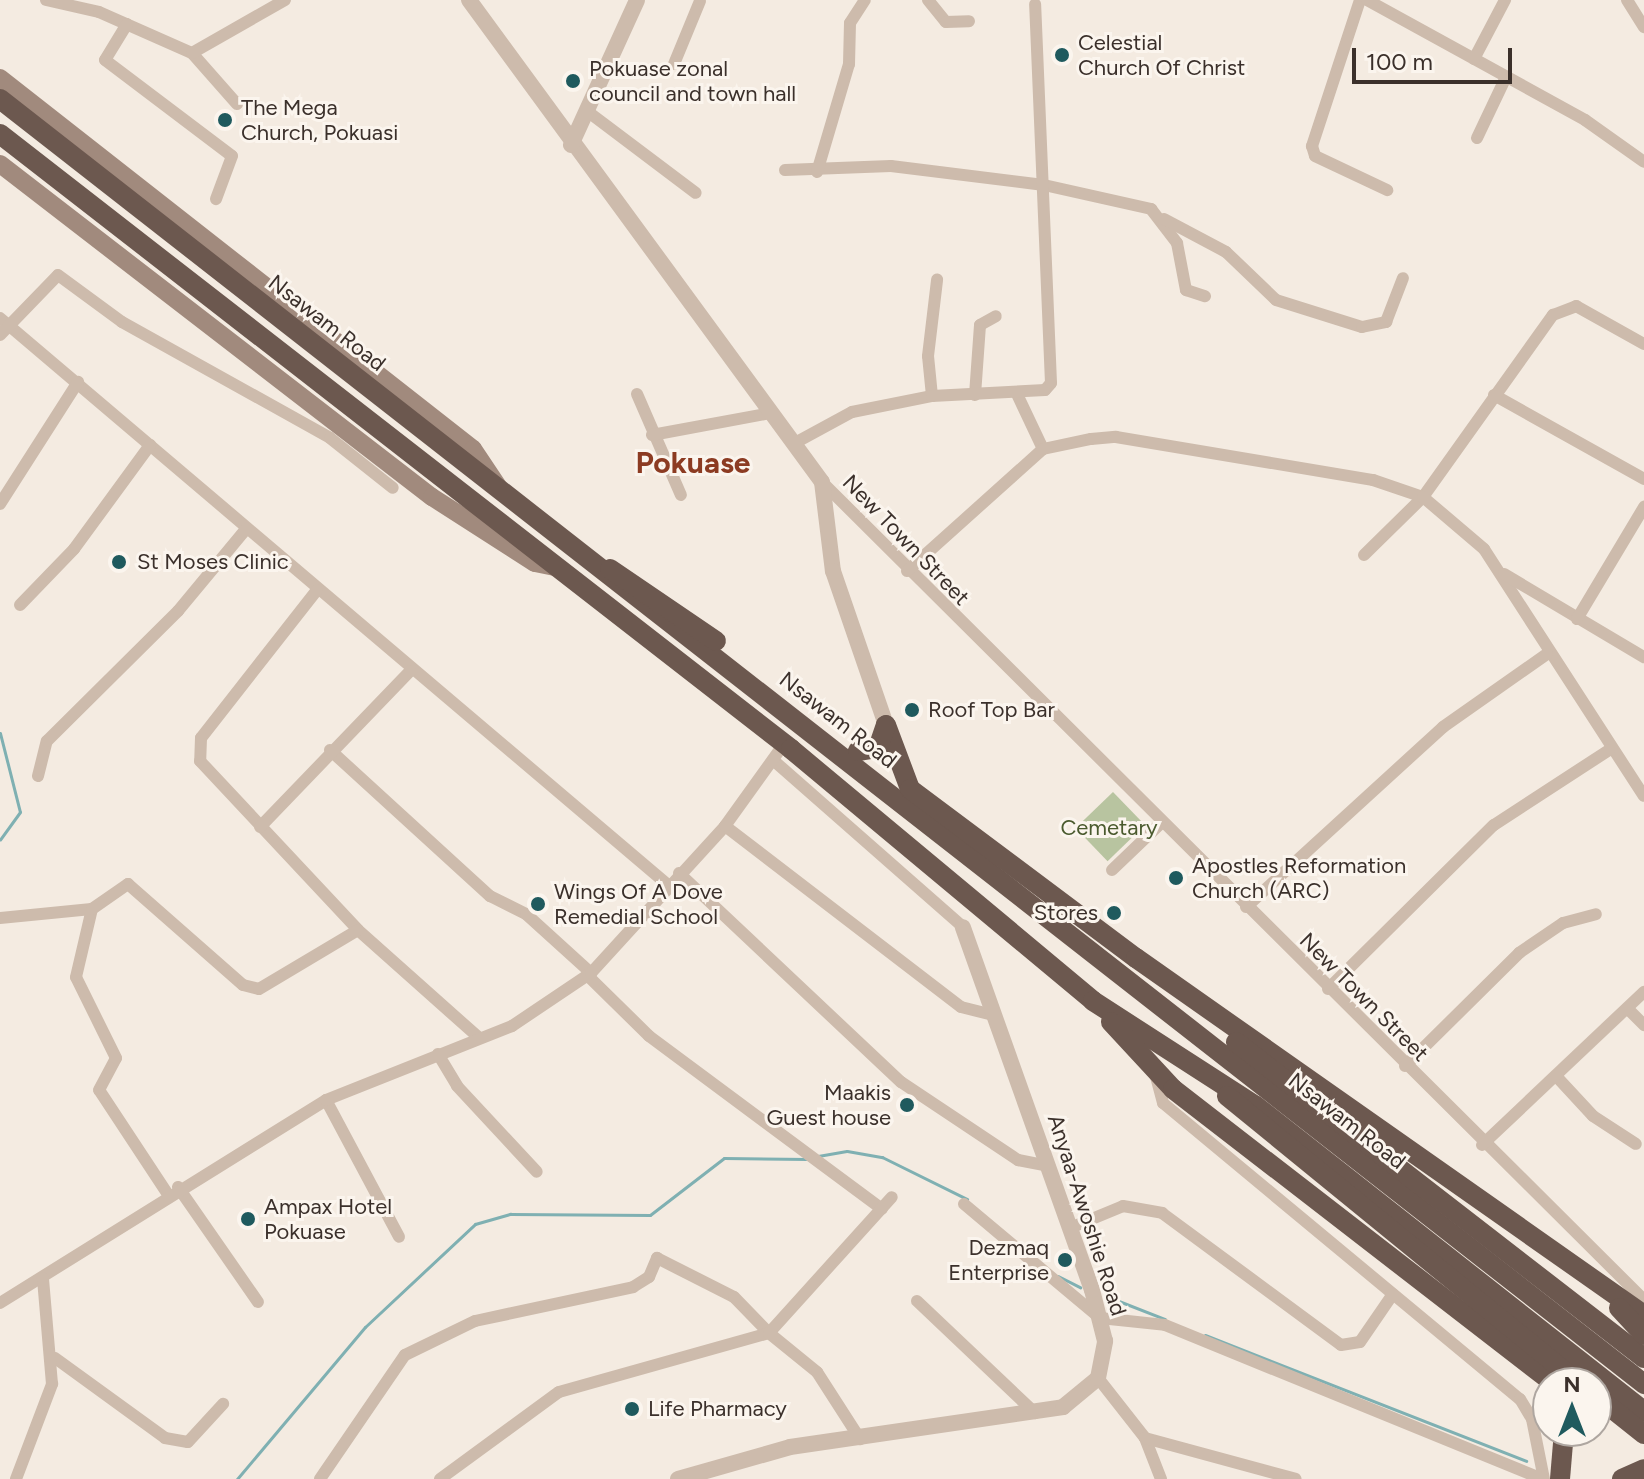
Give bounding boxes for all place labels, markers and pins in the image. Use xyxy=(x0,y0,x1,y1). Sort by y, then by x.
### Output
place label: Celestial Church Of Christ xyxy=(1078,29,1245,80)
marker: Celestial Church Of Christ xyxy=(1053,46,1071,64)
place label: Pokuase zonal council and town hall xyxy=(589,55,796,106)
marker: Pokuase zonal council and town hall xyxy=(564,72,582,90)
place label: The Mega Church, Pokuasi xyxy=(241,94,398,146)
marker: The Mega Church, Pokuasi xyxy=(216,111,234,129)
place label: St Moses Clinic xyxy=(137,549,289,575)
marker: St Moses Clinic xyxy=(108,551,130,573)
place label: Roof Top Bar xyxy=(928,697,1055,723)
marker: Roof Top Bar xyxy=(903,701,921,719)
place label: Apostles Reformation Church (ARC) xyxy=(1192,852,1406,904)
marker: Apostles Reformation Church (ARC) xyxy=(1167,869,1185,887)
place label: Wings Of A Dove Remedial School xyxy=(554,878,723,930)
marker: Wings Of A Dove Remedial School xyxy=(529,895,547,913)
place label: Stores xyxy=(1034,900,1098,926)
marker: Stores xyxy=(1105,904,1123,922)
place label: Maakis Guest house xyxy=(766,1079,891,1130)
marker: Maakis Guest house xyxy=(898,1096,916,1114)
place label: Ampax Hotel Pokuase xyxy=(264,1193,392,1244)
marker: Ampax Hotel Pokuase xyxy=(239,1210,257,1228)
place label: Dezmaq Enterprise xyxy=(948,1234,1049,1286)
marker: Dezmaq Enterprise xyxy=(1056,1251,1074,1269)
place label: Life Pharmacy xyxy=(648,1396,787,1422)
marker: Life Pharmacy xyxy=(623,1400,641,1418)

